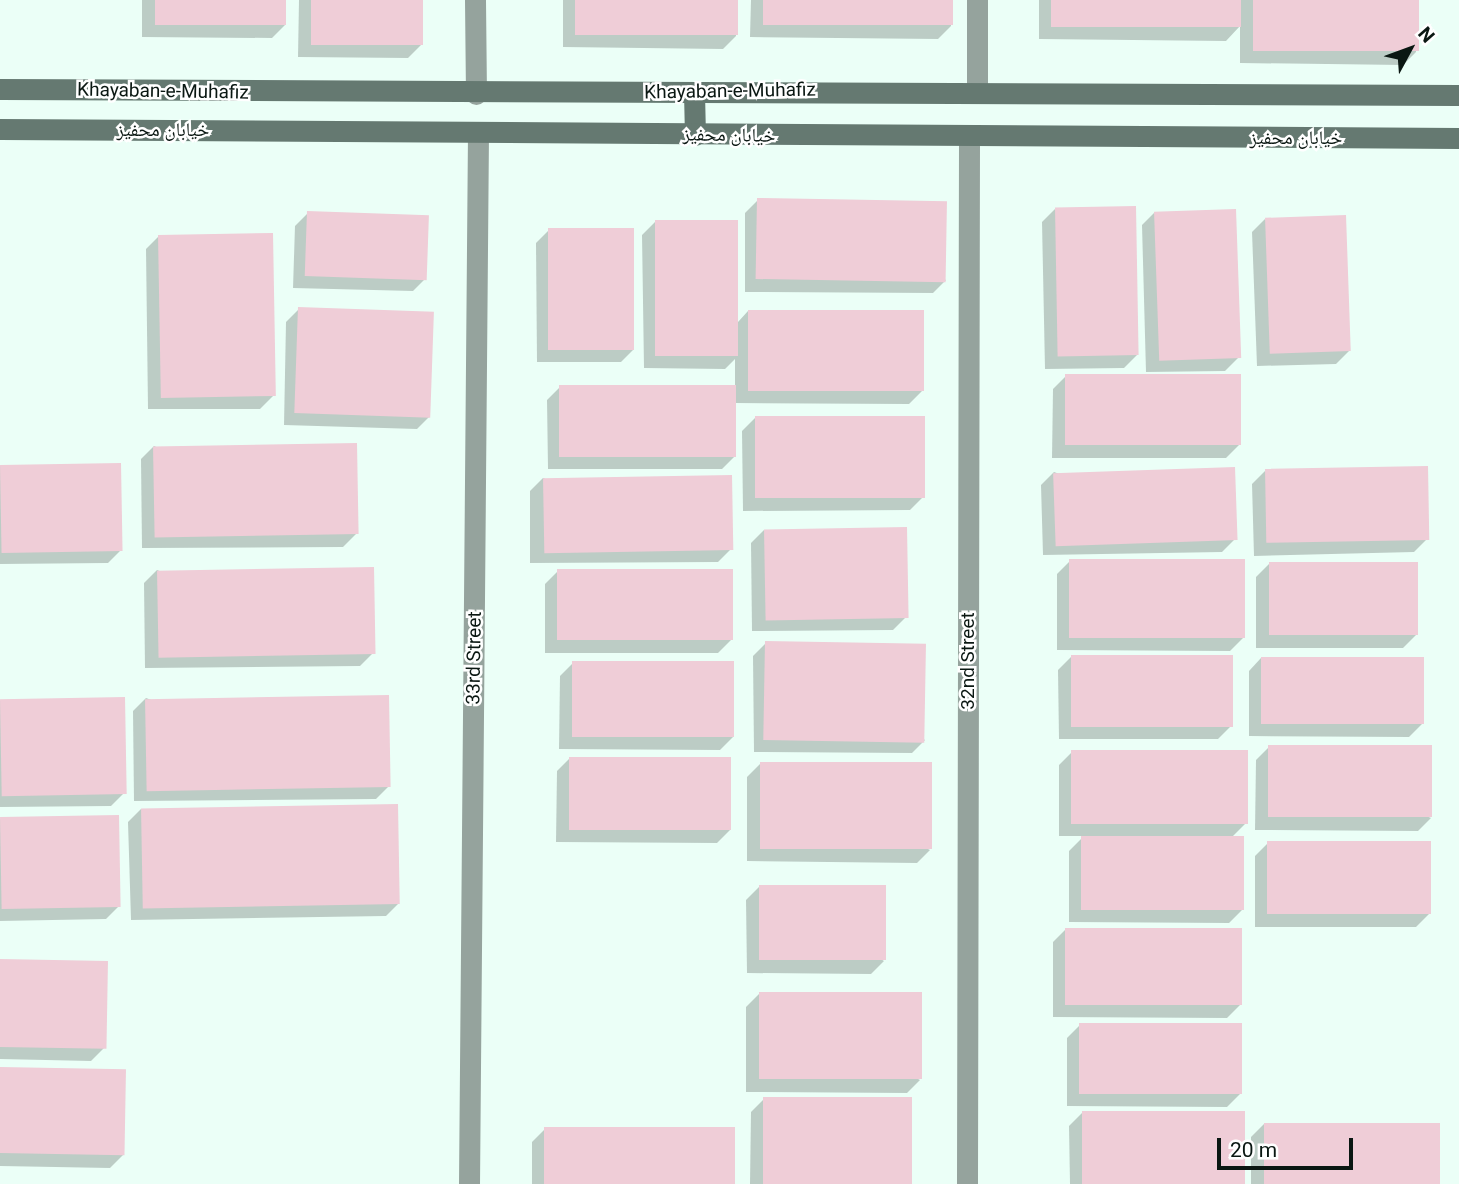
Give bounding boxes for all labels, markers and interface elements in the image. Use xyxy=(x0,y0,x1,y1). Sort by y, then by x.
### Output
north arrow xyxy=(1375,14,1445,84)
text: N xyxy=(1413,22,1439,47)
street label: Khayaban-e-Muhafiz xyxy=(77,78,249,104)
street label: Khayaban-e-Muhafiz xyxy=(644,78,816,104)
street label: خیابان محفیز xyxy=(117,119,209,141)
street label: خیابان محفیز xyxy=(682,123,776,147)
street label: خیابان محفیز xyxy=(1250,127,1342,149)
street label: 33rd Street xyxy=(462,611,486,705)
street label: 32nd Street xyxy=(957,612,979,710)
scale bar xyxy=(1221,1124,1358,1168)
text: 20 m xyxy=(1230,1138,1277,1162)

